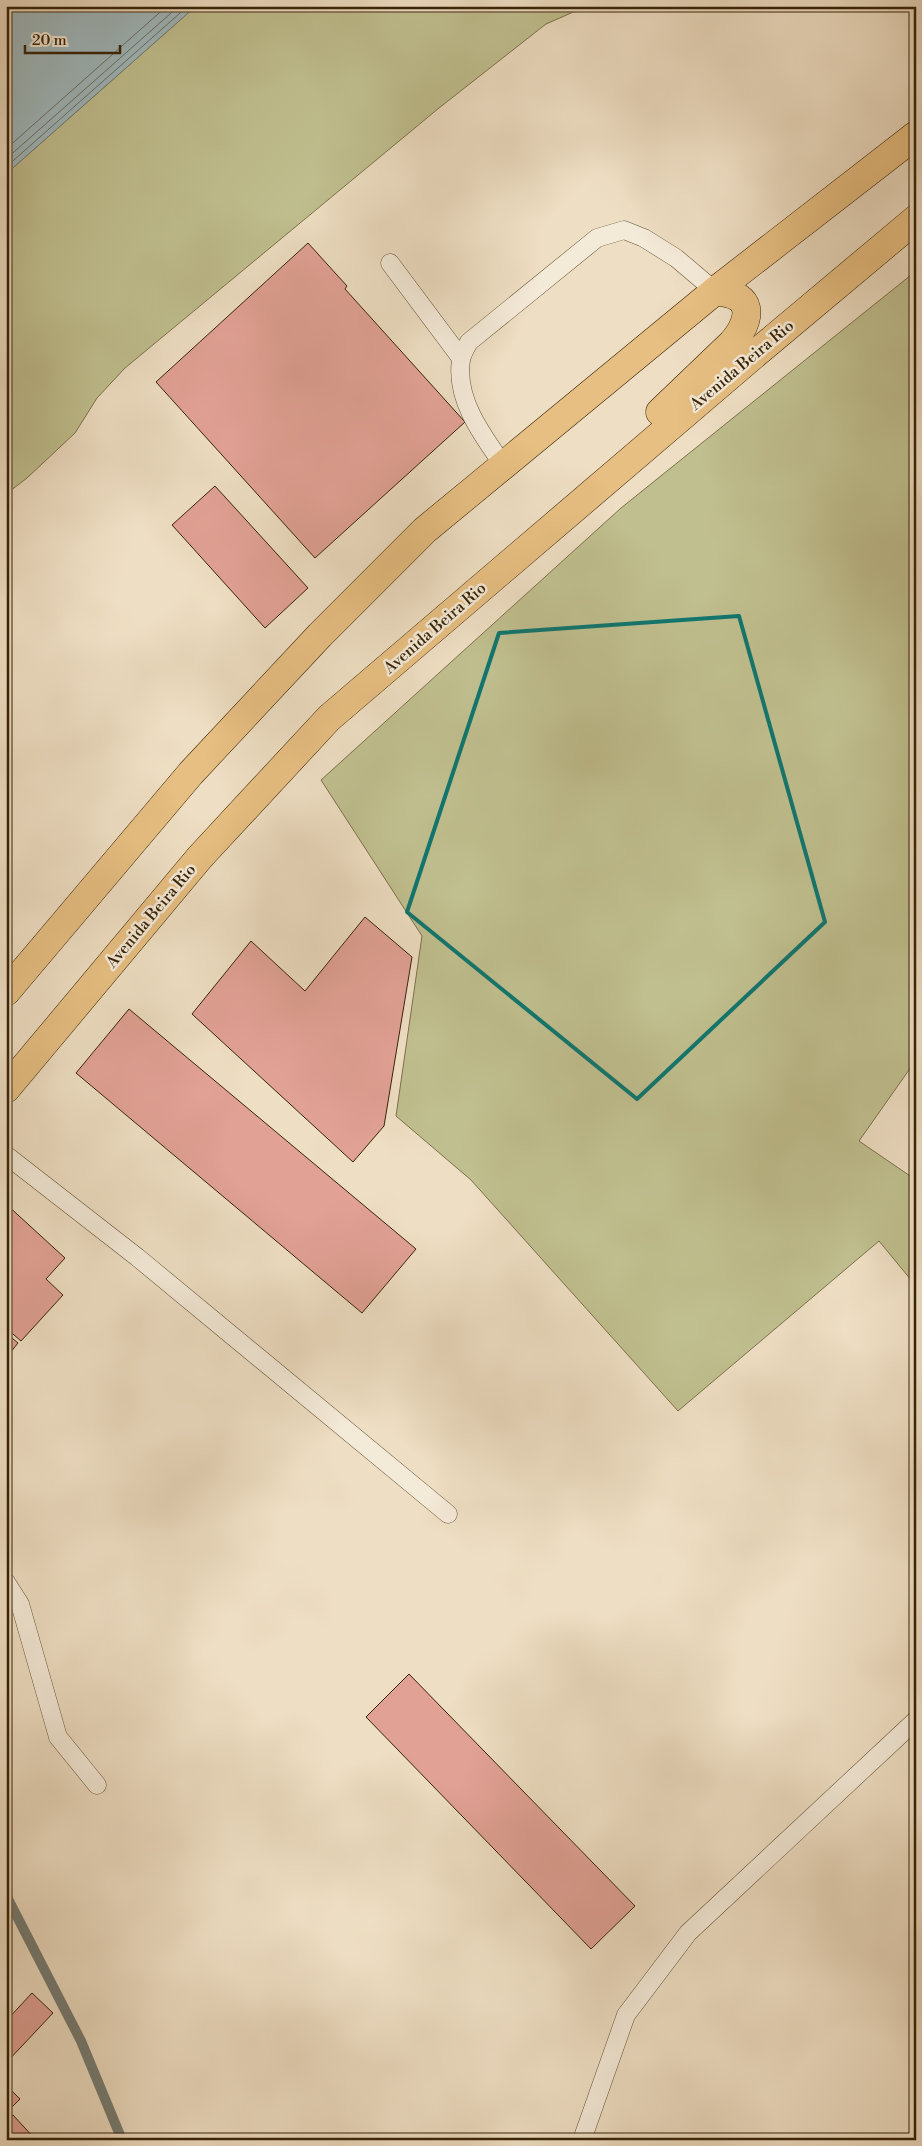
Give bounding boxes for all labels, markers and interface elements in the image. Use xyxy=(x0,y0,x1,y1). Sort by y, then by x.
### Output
scale bar xyxy=(25,22,120,54)
text: 20 m xyxy=(32,31,67,50)
street label: Avenida Beira Rio xyxy=(685,316,798,415)
street label: Avenida Beira Rio xyxy=(379,578,490,679)
street label: Avenida Beira Rio xyxy=(101,860,200,973)

